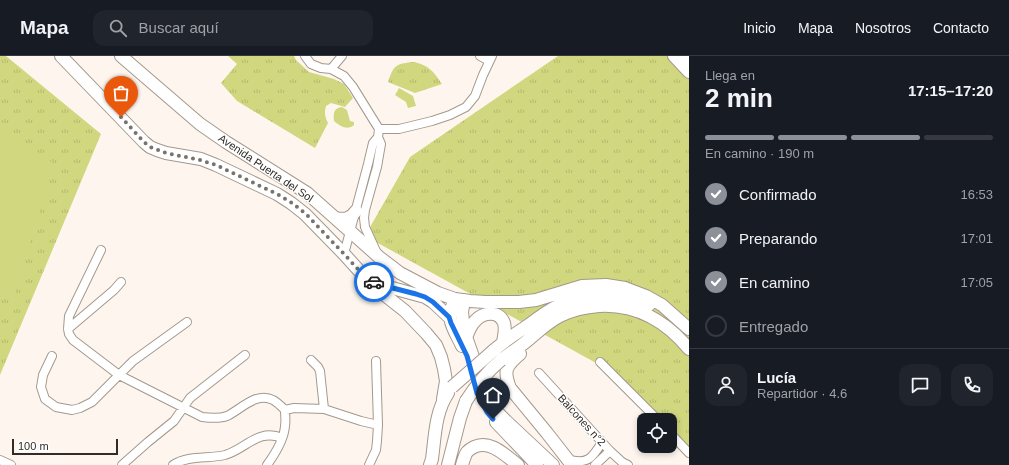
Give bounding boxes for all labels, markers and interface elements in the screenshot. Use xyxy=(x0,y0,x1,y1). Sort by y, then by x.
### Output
search box xyxy=(93,10,373,46)
text: Mapa xyxy=(20,17,69,38)
icon: search xyxy=(107,17,129,39)
text: Buscar aquí xyxy=(139,19,219,36)
text: Inicio xyxy=(743,20,776,36)
text: Mapa xyxy=(798,20,833,36)
text: Nosotros xyxy=(855,20,911,36)
text: Contacto xyxy=(933,20,989,36)
text: Llega en xyxy=(705,68,755,83)
pin xyxy=(104,76,138,117)
icon: bag xyxy=(110,82,132,104)
text: 17:15–17:20 xyxy=(908,82,993,99)
text: 2 min xyxy=(705,83,773,113)
street label: Avenida Puerta del Sol xyxy=(216,132,316,204)
text: En camino · 190 m xyxy=(705,146,814,161)
icon: check xyxy=(705,183,727,205)
text: Confirmado xyxy=(739,186,817,203)
text: 16:53 xyxy=(960,187,993,202)
icon: check xyxy=(705,227,727,249)
text: Preparando xyxy=(739,230,817,247)
text: 17:01 xyxy=(960,231,993,246)
courier xyxy=(354,262,394,302)
icon: car xyxy=(363,271,385,293)
icon: check xyxy=(705,271,727,293)
text: En camino xyxy=(739,274,810,291)
text: 17:05 xyxy=(960,275,993,290)
text: Entregado xyxy=(739,318,808,335)
button: person xyxy=(705,364,747,406)
button: chat xyxy=(899,364,941,406)
button: phone xyxy=(951,364,993,406)
text: Lucía xyxy=(757,369,796,386)
pin xyxy=(476,378,510,419)
icon: home xyxy=(482,384,504,406)
text: Repartidor · 4.6 xyxy=(757,386,847,401)
street label: Balcones n°2 xyxy=(556,392,608,448)
map controls xyxy=(637,413,677,453)
button: locate xyxy=(637,413,677,453)
scale bar xyxy=(12,437,118,456)
text: 100 m xyxy=(18,440,49,452)

